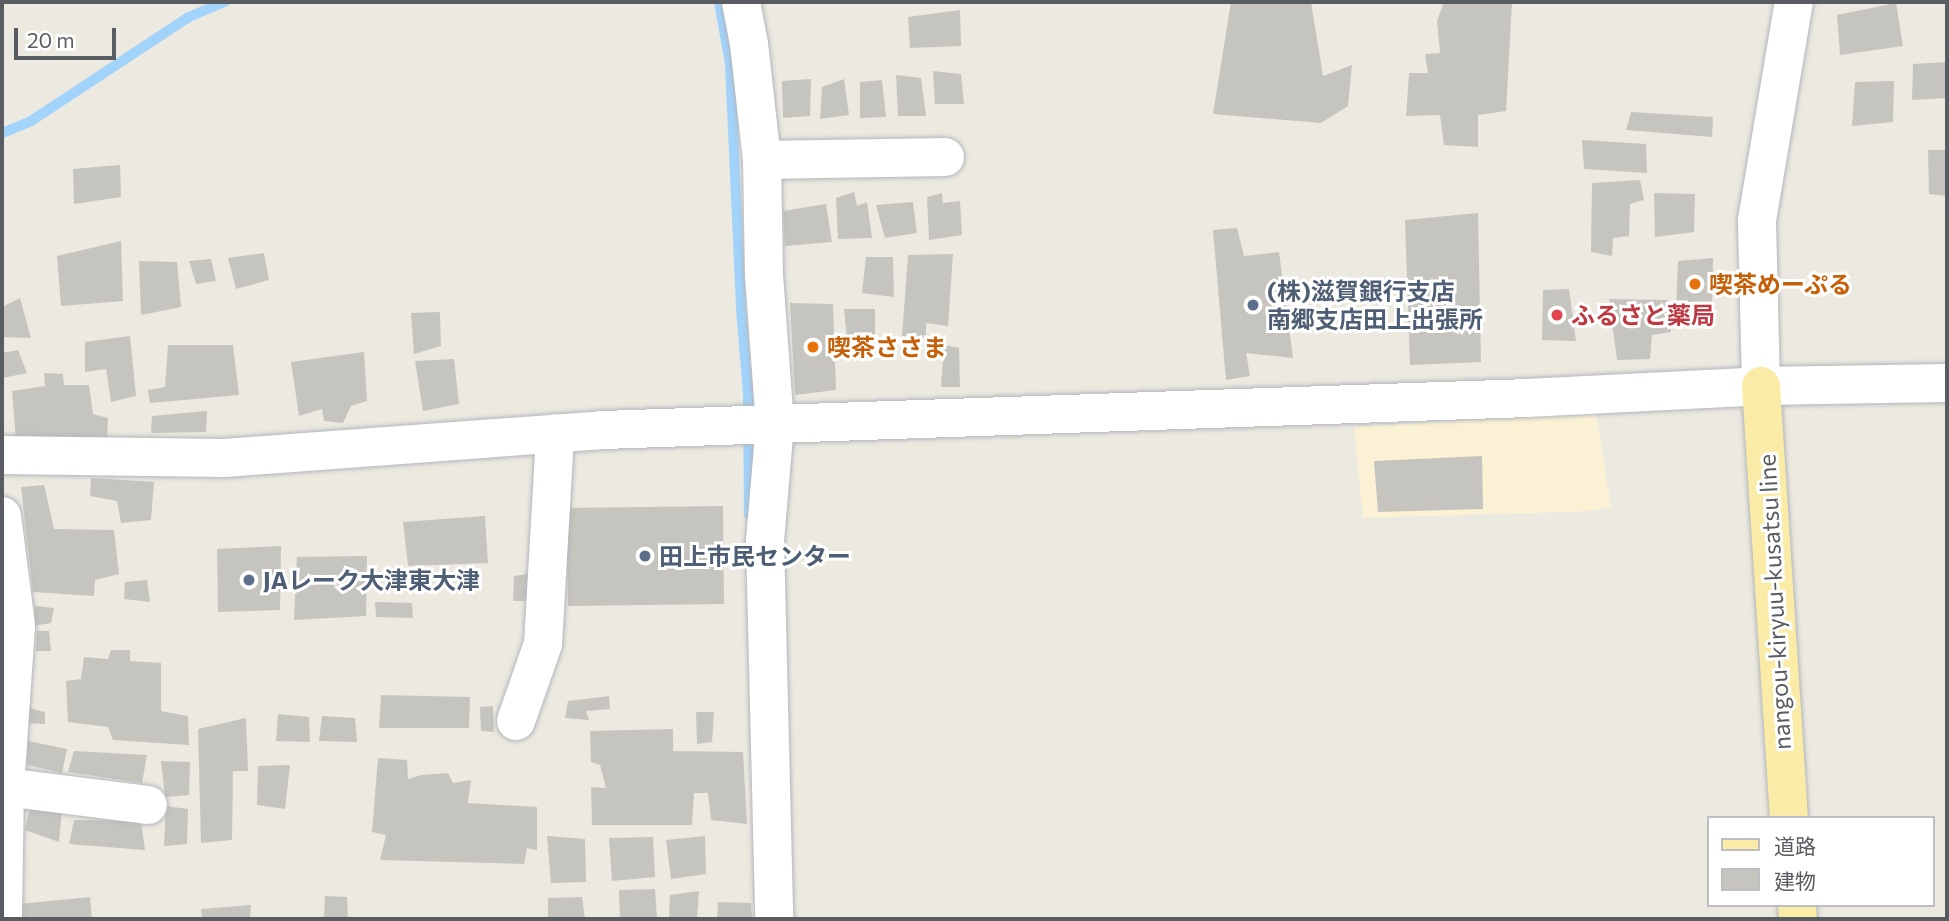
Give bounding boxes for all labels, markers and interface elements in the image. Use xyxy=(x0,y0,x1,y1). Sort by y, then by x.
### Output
scale bar xyxy=(18,14,119,58)
text: 20 m xyxy=(27,27,75,52)
place label: 喫茶めーぷる xyxy=(1709,270,1853,298)
marker: 喫茶めーぷる xyxy=(1687,276,1703,292)
place label: (株)滋賀銀行支店 南郷支店田上出張所 xyxy=(1267,277,1483,333)
marker: (株)滋賀銀行支店 南郷支店田上出張所 xyxy=(1245,297,1261,313)
place label: ふるさと薬局 xyxy=(1571,301,1715,329)
marker: ふるさと薬局 xyxy=(1549,307,1565,323)
place label: 喫茶ささま xyxy=(827,333,947,361)
marker: 喫茶ささま xyxy=(805,339,821,355)
street label: nangou-kiryuu-kusatsu line xyxy=(1752,453,1796,751)
place label: 田上市民センター xyxy=(659,542,851,570)
marker: 田上市民センター xyxy=(637,548,653,564)
place label: JAレーク大津東大津 xyxy=(263,566,480,594)
marker: JAレーク大津東大津 xyxy=(241,572,257,588)
legend xyxy=(1708,816,1935,907)
text: 道路 xyxy=(1774,833,1816,858)
text: 建物 xyxy=(1774,868,1816,893)

